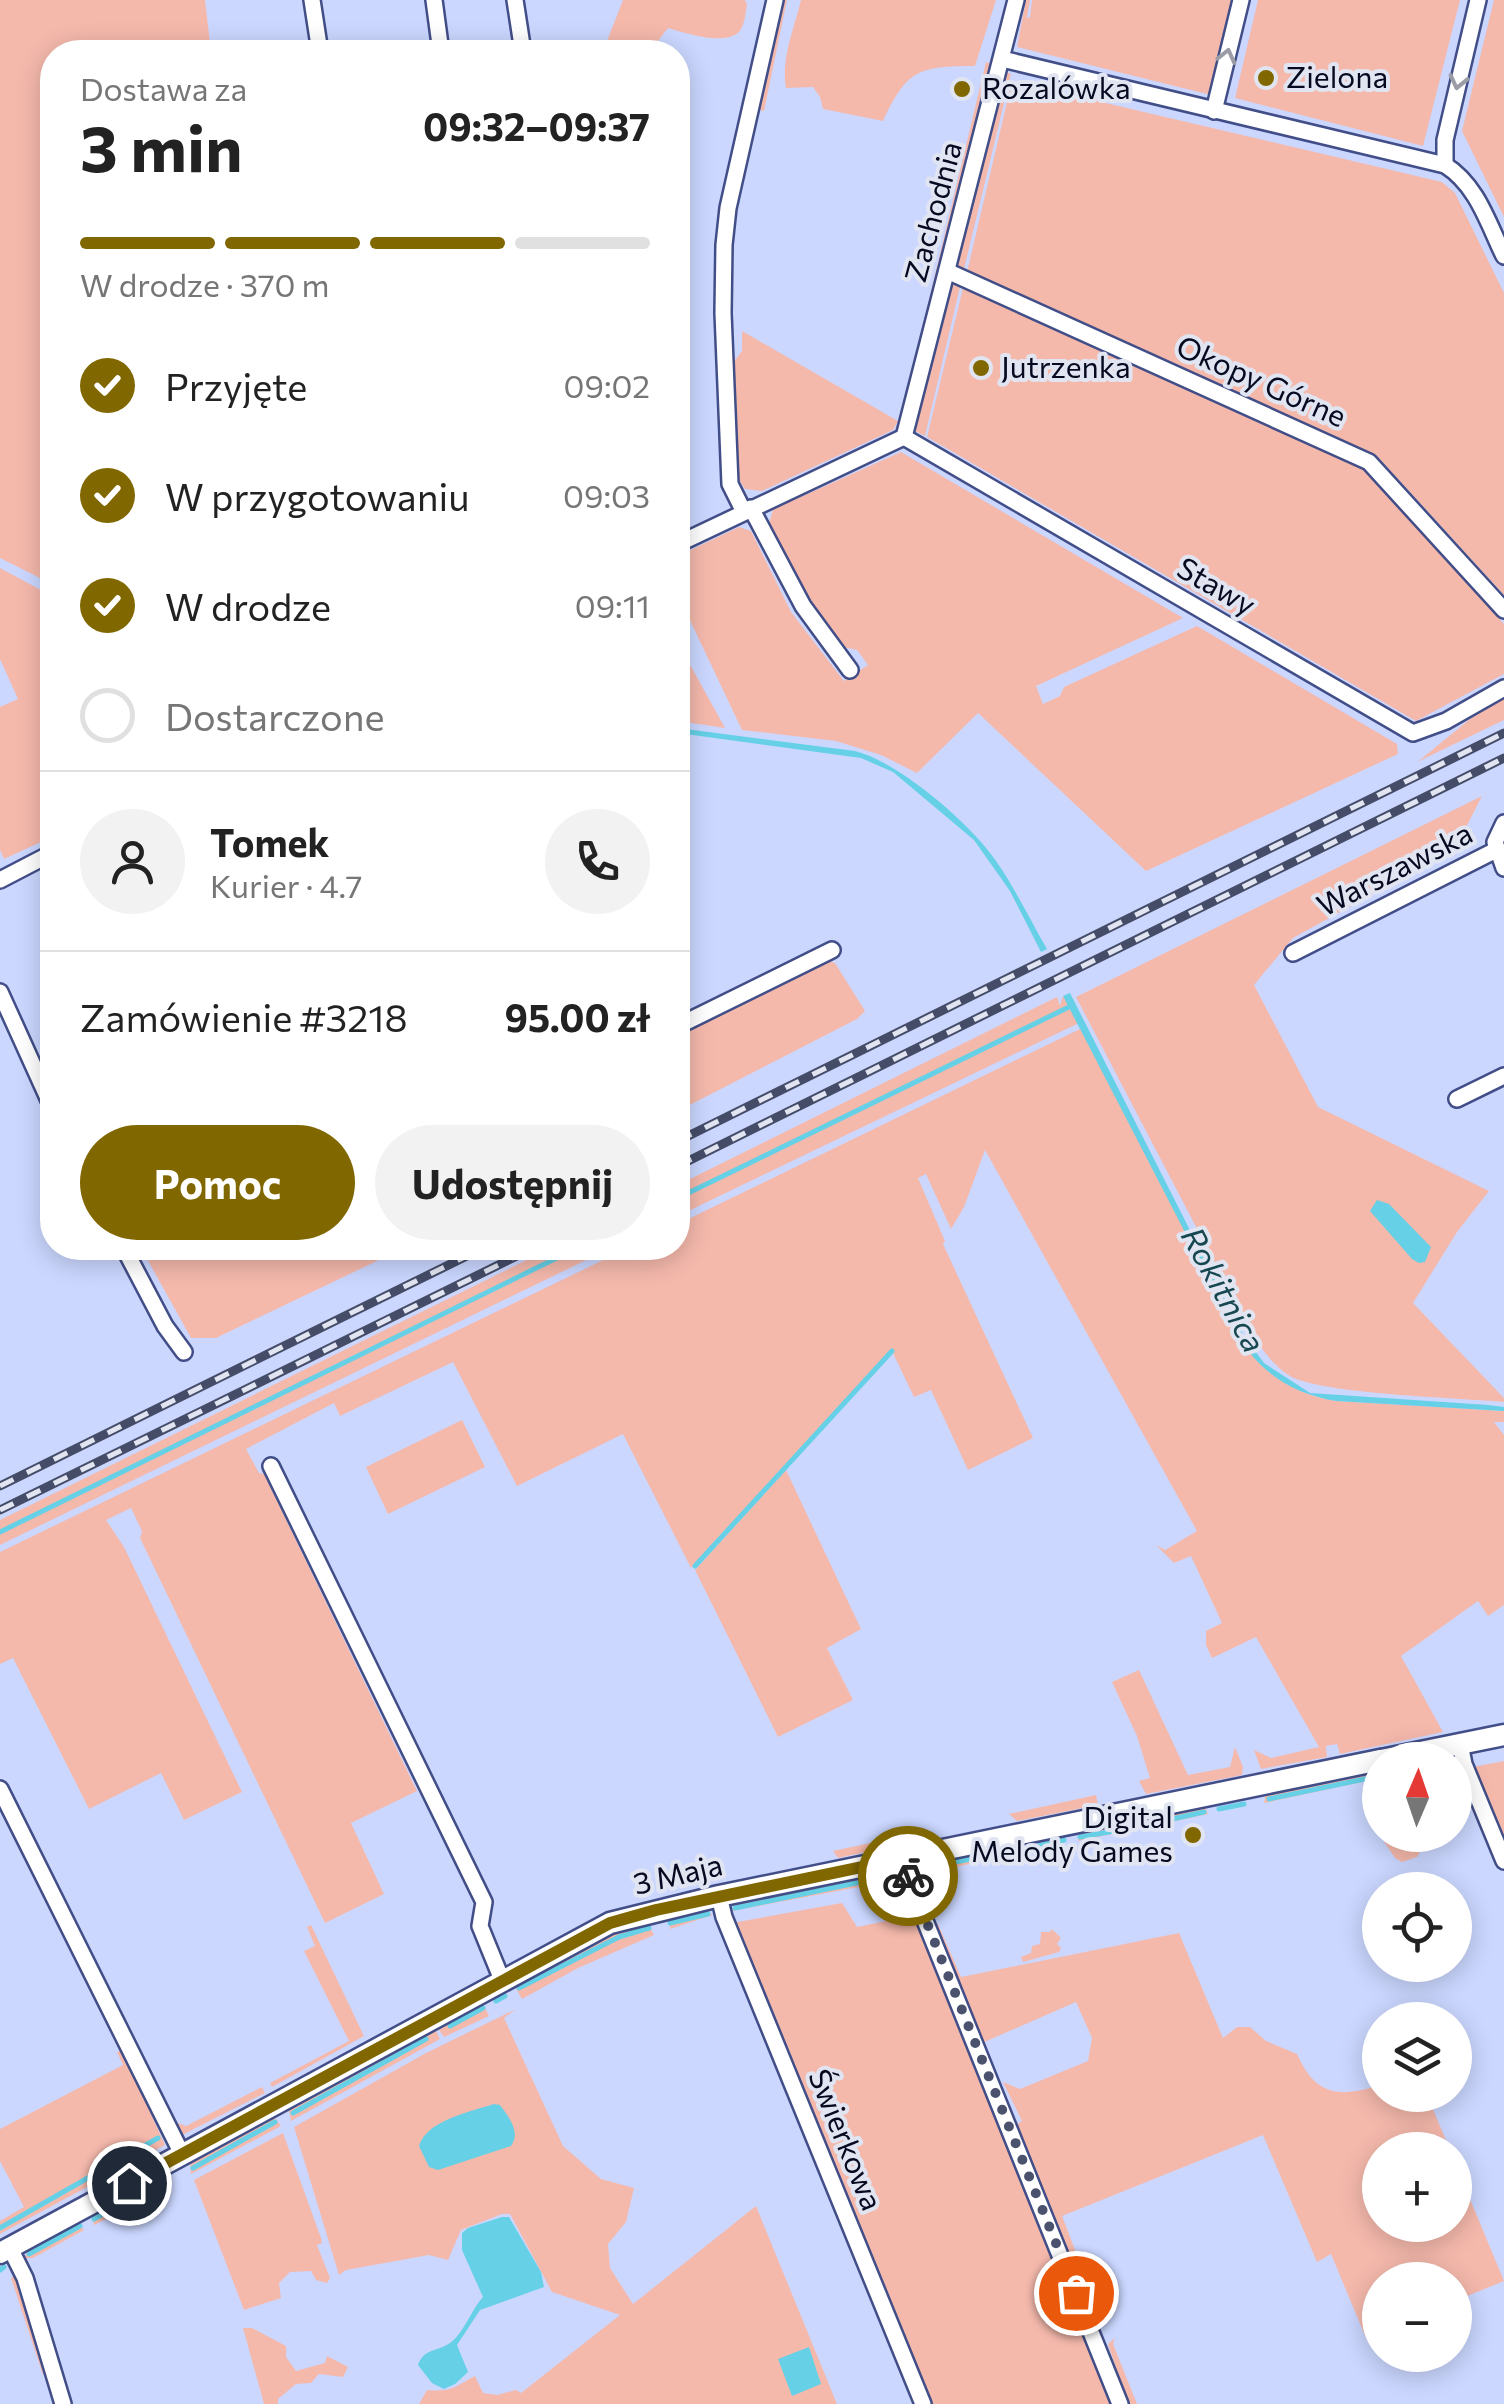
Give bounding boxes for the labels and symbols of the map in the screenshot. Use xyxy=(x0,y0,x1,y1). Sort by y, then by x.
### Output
one-way arrow xyxy=(1215,48,1236,65)
place label: Zielona xyxy=(1286,57,1388,94)
marker: Zielona xyxy=(1255,67,1277,89)
place label: Rozalówka xyxy=(982,68,1131,105)
one-way arrow xyxy=(1449,73,1470,90)
marker: Rozalówka xyxy=(951,78,973,100)
street label: Zachodnia xyxy=(895,137,968,286)
street label: Okopy Górne xyxy=(1172,326,1352,434)
place label: Jutrzenka xyxy=(1001,347,1131,384)
marker: Jutrzenka xyxy=(970,357,992,379)
street label: Stawy xyxy=(1171,548,1263,622)
street label: Warszawska xyxy=(1310,813,1478,923)
water label: Rokitnica xyxy=(1174,1219,1276,1359)
north arrow xyxy=(1362,1742,1472,1852)
place label: Digital Melody Games xyxy=(971,1797,1173,1868)
marker: Digital Melody Games xyxy=(1182,1824,1204,1846)
courier xyxy=(858,1826,958,1926)
street label: 3 Maja xyxy=(629,1844,726,1901)
street label: Świerkowa xyxy=(802,2063,892,2215)
pin xyxy=(87,2141,172,2226)
pin xyxy=(1034,2251,1119,2336)

